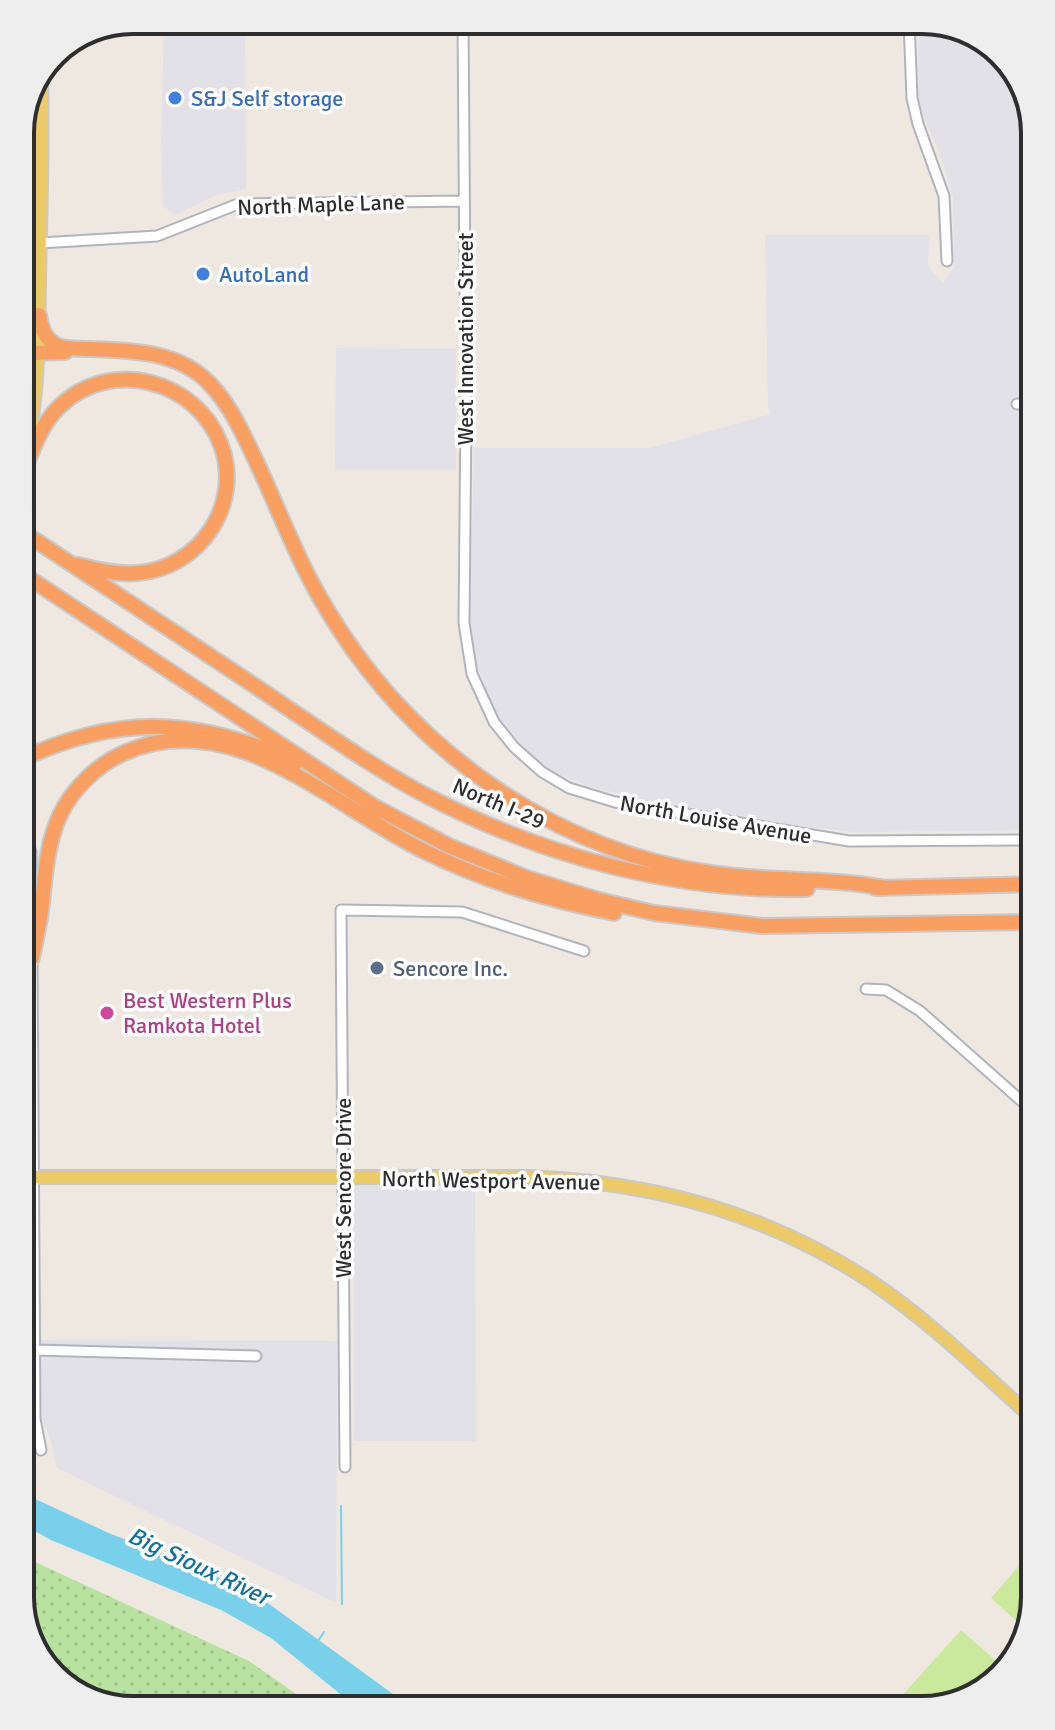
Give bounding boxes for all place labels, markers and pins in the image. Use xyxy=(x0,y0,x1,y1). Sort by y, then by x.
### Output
place label: S&J Self storage xyxy=(191,85,343,112)
marker: S&J Self storage xyxy=(166,89,184,107)
place label: AutoLand xyxy=(219,261,309,288)
marker: AutoLand xyxy=(194,265,212,283)
place label: Sencore Inc. xyxy=(393,955,508,982)
marker: Sencore Inc. xyxy=(368,959,386,977)
place label: Best Western Plus Ramkota Hotel xyxy=(123,987,292,1039)
marker: Best Western Plus Ramkota Hotel xyxy=(98,1004,116,1022)

